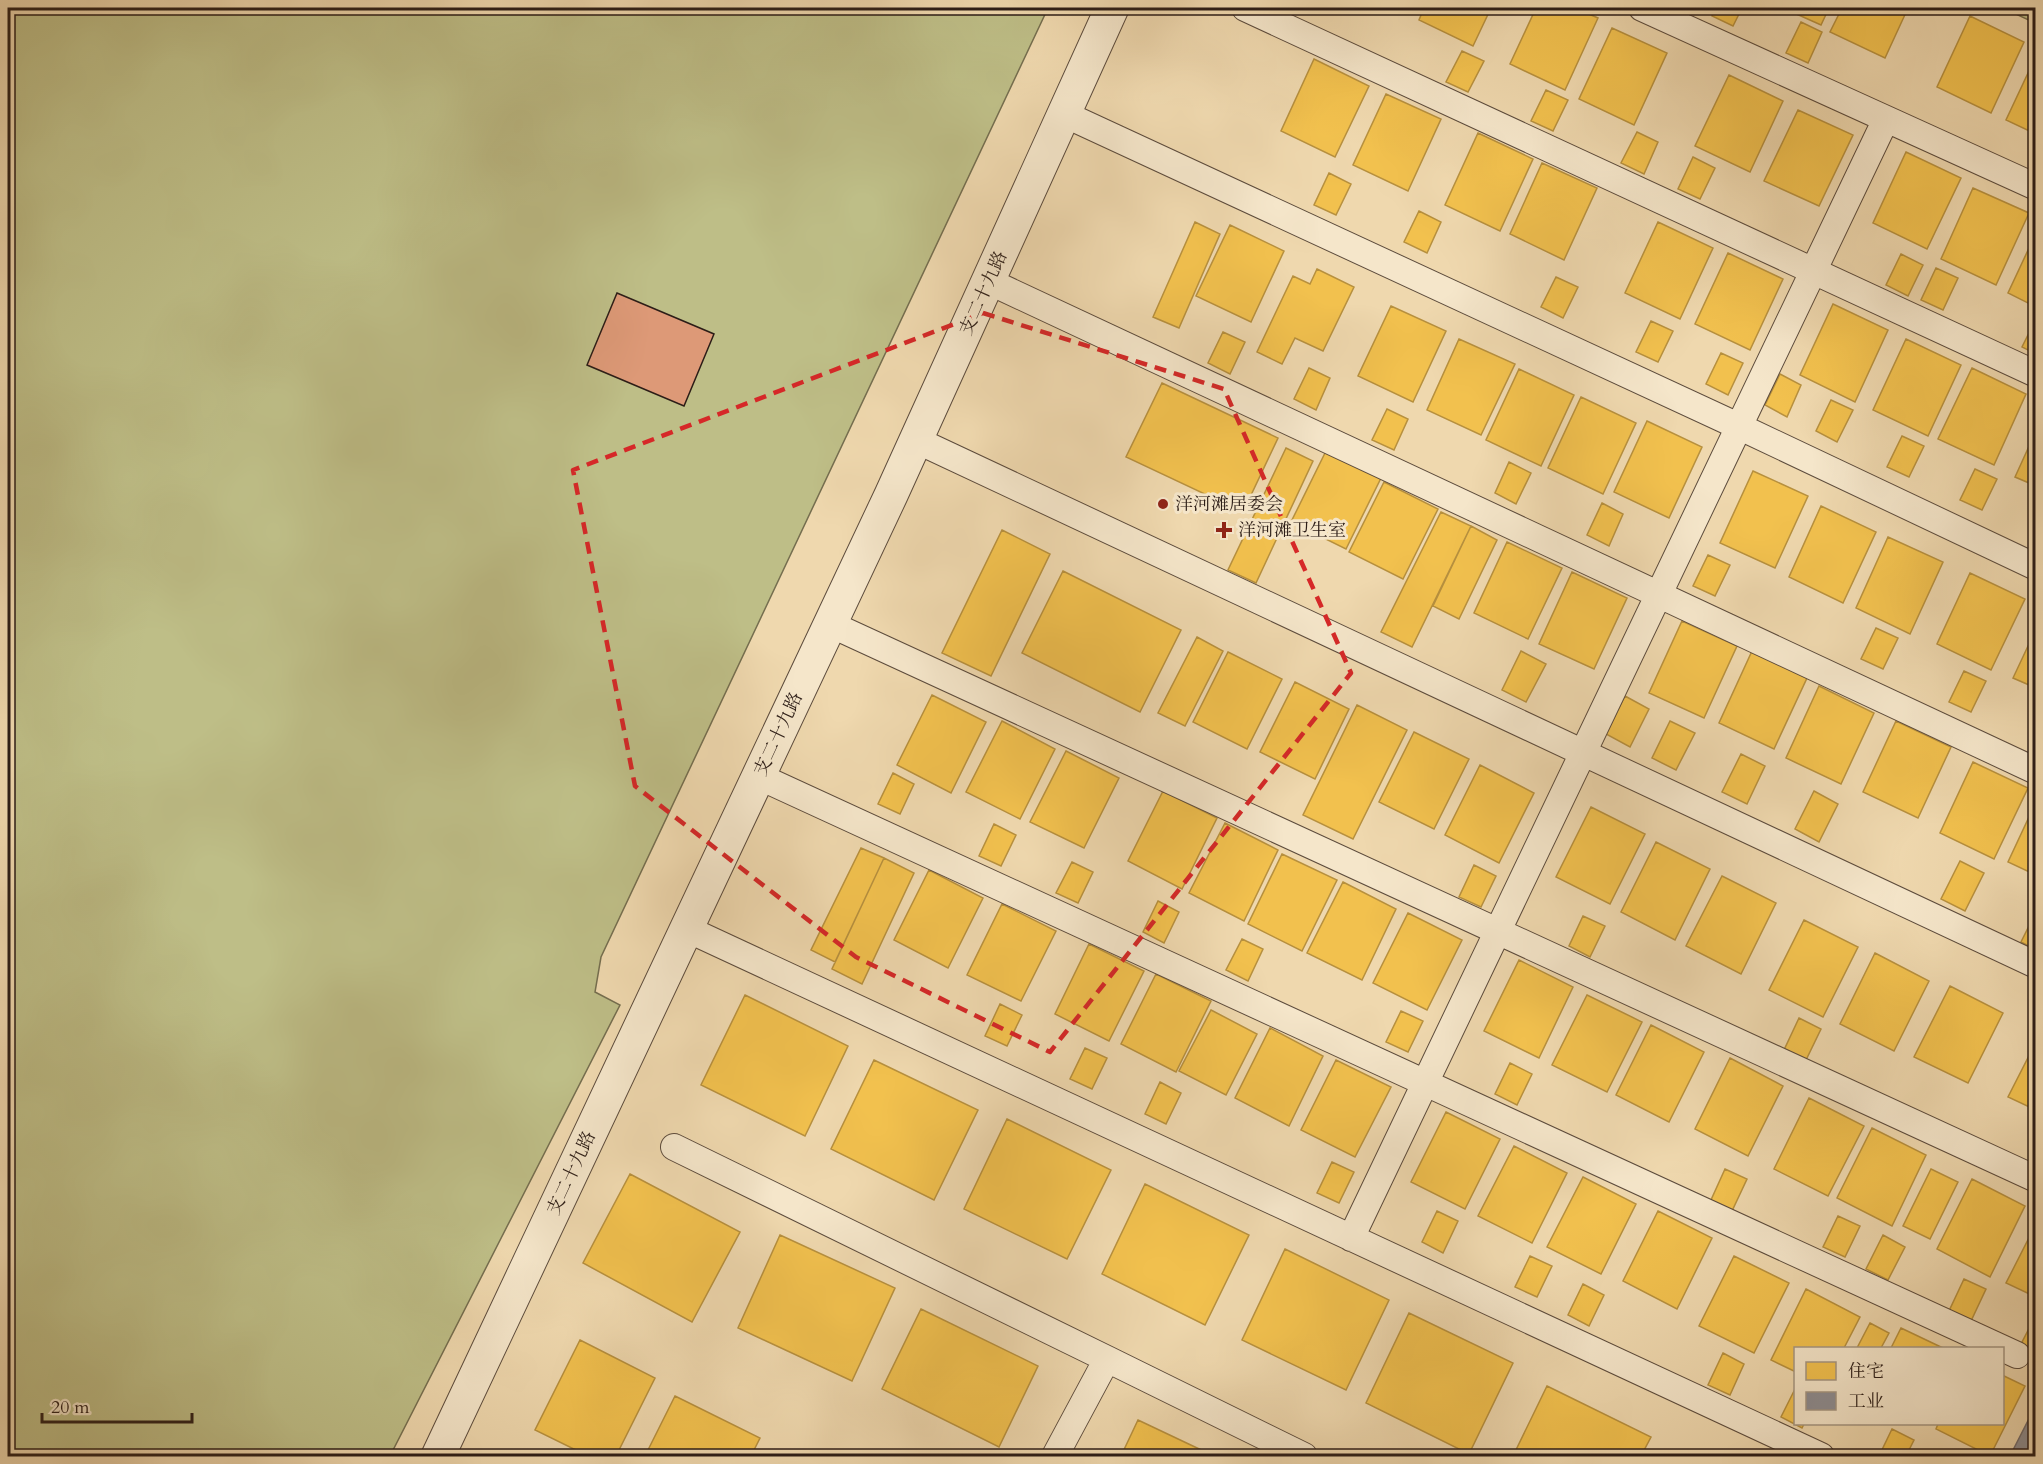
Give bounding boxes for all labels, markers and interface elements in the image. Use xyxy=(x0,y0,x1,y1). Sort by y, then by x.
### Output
street label: 支二十九路 xyxy=(954,247,1013,339)
place label: 洋河滩居委会 xyxy=(1175,492,1283,517)
marker: 洋河滩居委会 xyxy=(1156,497,1170,511)
place label: 洋河滩卫生室 xyxy=(1238,518,1346,543)
marker: 洋河滩卫生室 xyxy=(1215,521,1233,539)
street label: 支二十九路 xyxy=(748,688,809,780)
street label: 支二十九路 xyxy=(541,1127,602,1219)
legend xyxy=(1794,1347,2004,1425)
text: 住宅 xyxy=(1848,1359,1884,1384)
scale bar xyxy=(42,1386,192,1424)
text: 工业 xyxy=(1848,1389,1884,1414)
text: 20 m xyxy=(51,1395,90,1420)

